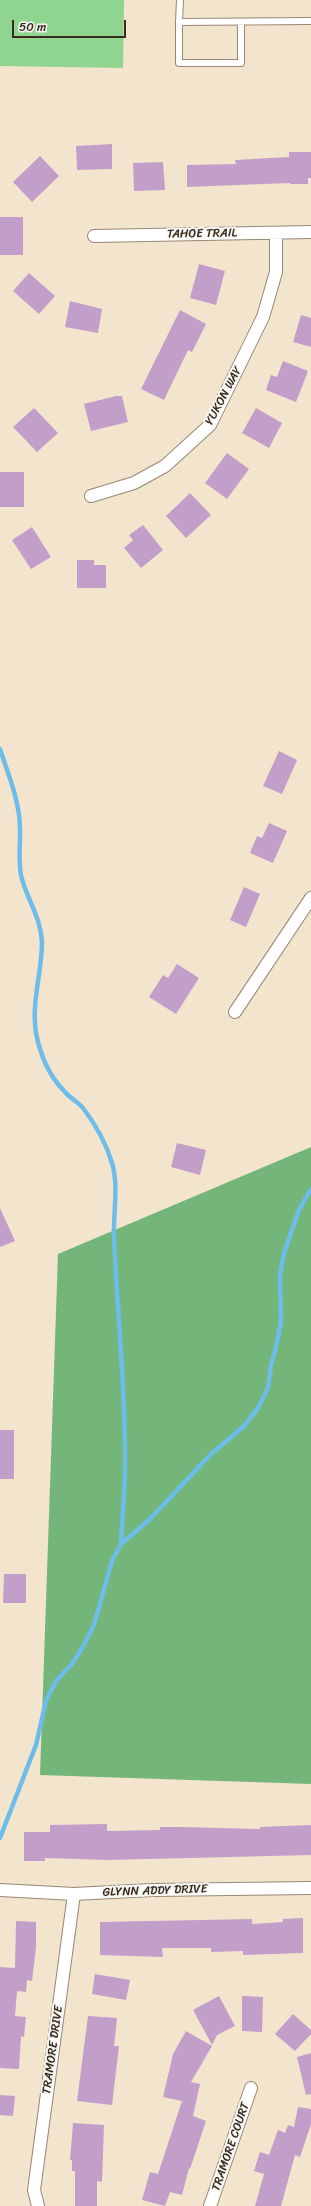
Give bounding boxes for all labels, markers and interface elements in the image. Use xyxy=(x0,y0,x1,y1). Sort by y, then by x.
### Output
scale bar xyxy=(14,12,128,38)
text: 50 m xyxy=(19,16,46,38)
street label: TAHOE TRAIL xyxy=(167,226,237,242)
street label: YUKON WAY xyxy=(203,364,245,428)
street label: GLYNN ADDY DRIVE xyxy=(103,1882,207,1900)
street label: TRAMORE DRIVE xyxy=(40,2005,66,2095)
street label: TRAMORE COURT xyxy=(209,2101,253,2193)

